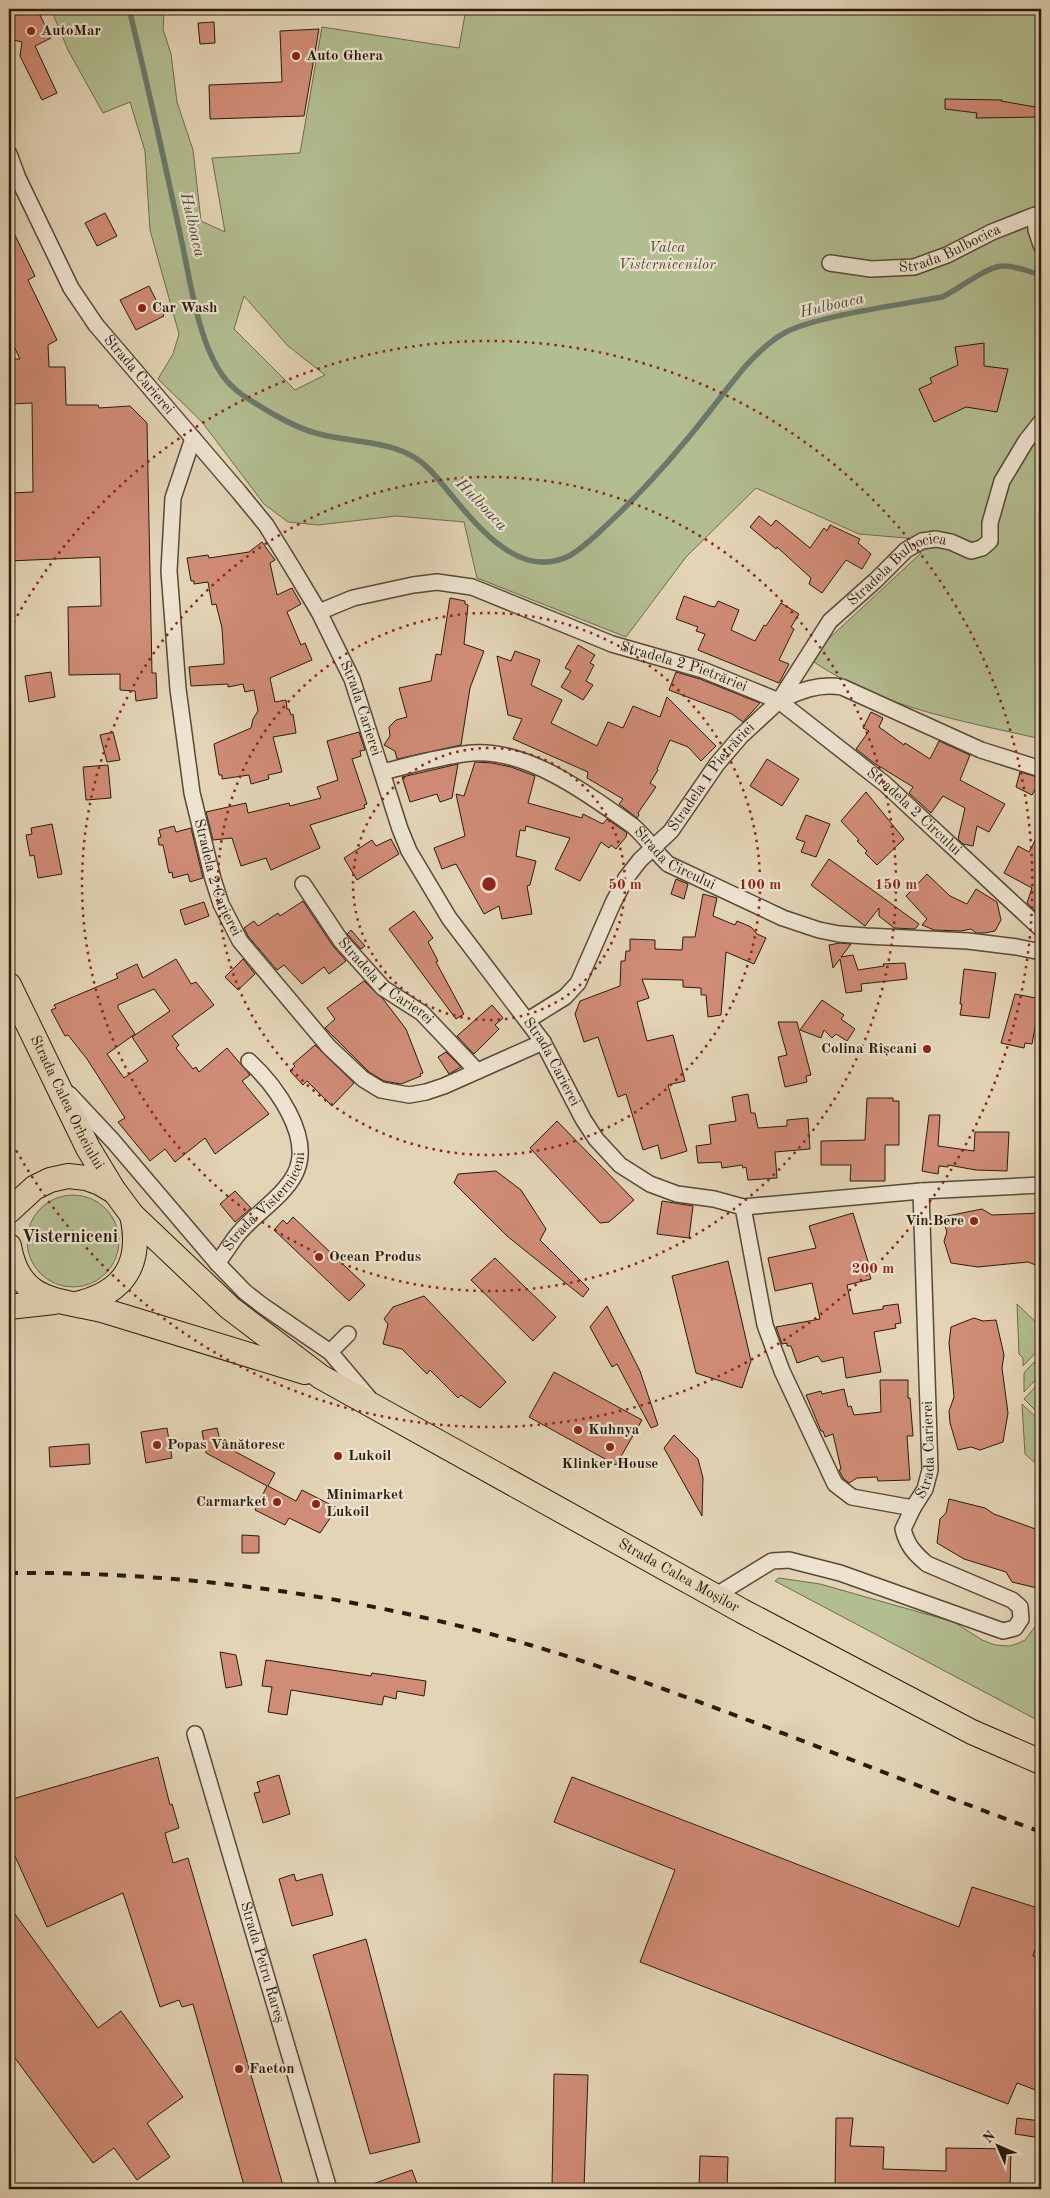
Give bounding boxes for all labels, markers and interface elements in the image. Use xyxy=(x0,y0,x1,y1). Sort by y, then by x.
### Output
place label: AutoMar xyxy=(41,24,102,39)
marker: AutoMar xyxy=(25,25,37,37)
place label: Auto Ghera xyxy=(306,49,384,64)
marker: Auto Ghera xyxy=(290,50,302,62)
water label: Hulboaca xyxy=(177,190,207,259)
street label: Strada Bulbocica xyxy=(898,222,1003,275)
park label: Valea Visternicenilor xyxy=(619,241,716,273)
water label: Hulboaca xyxy=(797,291,866,321)
place label: Car Wash xyxy=(152,301,217,316)
marker: Car Wash xyxy=(136,302,148,314)
street label: Strada Carierei xyxy=(101,332,177,417)
water label: Hulboaca xyxy=(452,475,510,534)
street label: Stradela Bulbocica xyxy=(845,531,949,609)
street label: Stradela 2 Pietrăriei xyxy=(618,639,749,695)
street label: Strada Carierei xyxy=(337,659,384,758)
street label: Stradela 1 Pietrăriei xyxy=(666,720,758,834)
street label: Stradela 2 Circului xyxy=(863,765,964,858)
street label: Stradela 2 Carierei xyxy=(191,817,244,939)
street label: Strada Circului xyxy=(631,824,718,893)
centre of rings xyxy=(480,875,498,893)
text: 50 m xyxy=(608,878,642,893)
text: 100 m xyxy=(739,878,781,893)
text: 150 m xyxy=(875,878,917,893)
street label: Stradela 1 Carierei xyxy=(335,935,436,1027)
street label: Strada Carierei xyxy=(520,1015,583,1109)
street label: Strada Calea Orheiului xyxy=(27,1033,107,1172)
place label: Colina Rîșcani xyxy=(821,1042,917,1057)
marker: Colina Rîșcani xyxy=(921,1043,933,1055)
street label: Strada Visterniceni xyxy=(221,1152,308,1254)
place label: Vin.Bere xyxy=(905,1214,964,1229)
marker: Vin.Bere xyxy=(968,1215,980,1227)
district label: Visterniceni xyxy=(22,1228,118,1246)
place label: Ocean Produs xyxy=(329,1250,421,1265)
marker: Ocean Produs xyxy=(313,1251,325,1263)
text: 200 m xyxy=(852,1262,894,1277)
street label: Strada Carierei xyxy=(913,1401,938,1502)
place label: Kuhnya xyxy=(588,1423,640,1438)
marker: Kuhnya xyxy=(572,1424,584,1436)
place label: Popas Vânătoresc xyxy=(167,1438,285,1453)
marker: Popas Vânătoresc xyxy=(151,1439,163,1451)
marker: Klinker House xyxy=(604,1441,616,1453)
place label: Lukoil xyxy=(348,1449,392,1464)
marker: Lukoil xyxy=(332,1450,344,1462)
place label: Klinker House xyxy=(562,1457,658,1472)
place label: Minimarket Lukoil xyxy=(326,1488,404,1520)
place label: Carmarket xyxy=(196,1495,268,1510)
marker: Carmarket xyxy=(271,1496,283,1508)
marker: Minimarket Lukoil xyxy=(310,1498,322,1510)
street label: Strada Calea Moșilor xyxy=(616,1536,742,1615)
street label: Strada Petru Rareș xyxy=(237,1900,287,2025)
place label: Faeton xyxy=(249,2062,295,2077)
marker: Faeton xyxy=(233,2063,245,2075)
north arrow xyxy=(972,2120,1022,2170)
text: N xyxy=(981,2129,998,2146)

